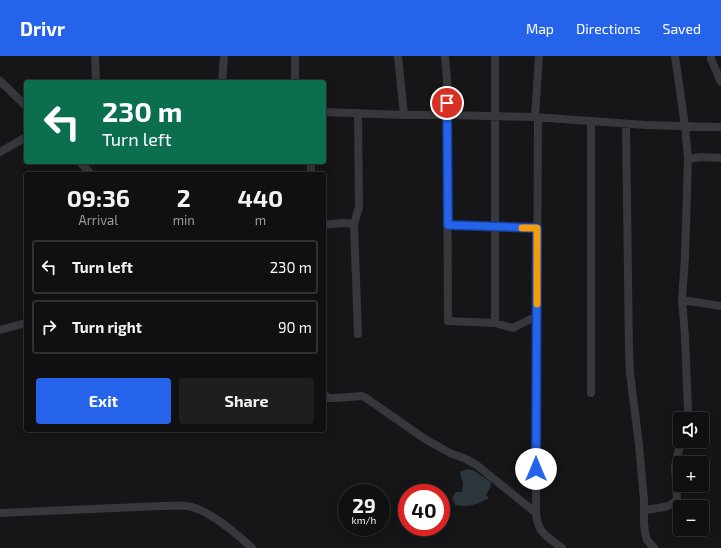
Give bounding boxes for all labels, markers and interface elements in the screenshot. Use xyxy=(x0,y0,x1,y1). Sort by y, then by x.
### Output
text: Drivr xyxy=(20,17,65,40)
text: Map xyxy=(526,20,554,37)
text: Directions xyxy=(576,20,641,37)
text: Saved xyxy=(663,20,701,37)
pin xyxy=(430,86,464,120)
icon: arrive xyxy=(436,92,458,114)
text: 230 m xyxy=(102,94,183,128)
icon: left xyxy=(36,96,88,148)
text: Turn left xyxy=(102,128,172,150)
text: 09:36 xyxy=(67,183,130,212)
text: 2 xyxy=(177,183,191,212)
text: 440 xyxy=(238,183,283,212)
text: Arrival xyxy=(79,212,118,228)
text: min xyxy=(173,212,195,228)
text: m xyxy=(255,212,266,228)
icon: left xyxy=(38,256,60,278)
text: Turn left xyxy=(72,258,133,276)
text: 230 m xyxy=(270,258,312,276)
icon: right xyxy=(38,316,60,338)
text: Turn right xyxy=(72,318,142,336)
text: 90 m xyxy=(278,318,312,336)
button: Exit xyxy=(36,378,171,424)
button: Share xyxy=(179,378,314,424)
map controls xyxy=(673,412,709,536)
button: sound xyxy=(673,412,709,448)
position arrow xyxy=(515,448,557,490)
button: + xyxy=(673,456,709,492)
speed limit sign: 40 xyxy=(398,484,450,536)
text: 29 xyxy=(352,493,376,517)
button: − xyxy=(673,500,709,536)
text: km/h xyxy=(352,514,376,526)

